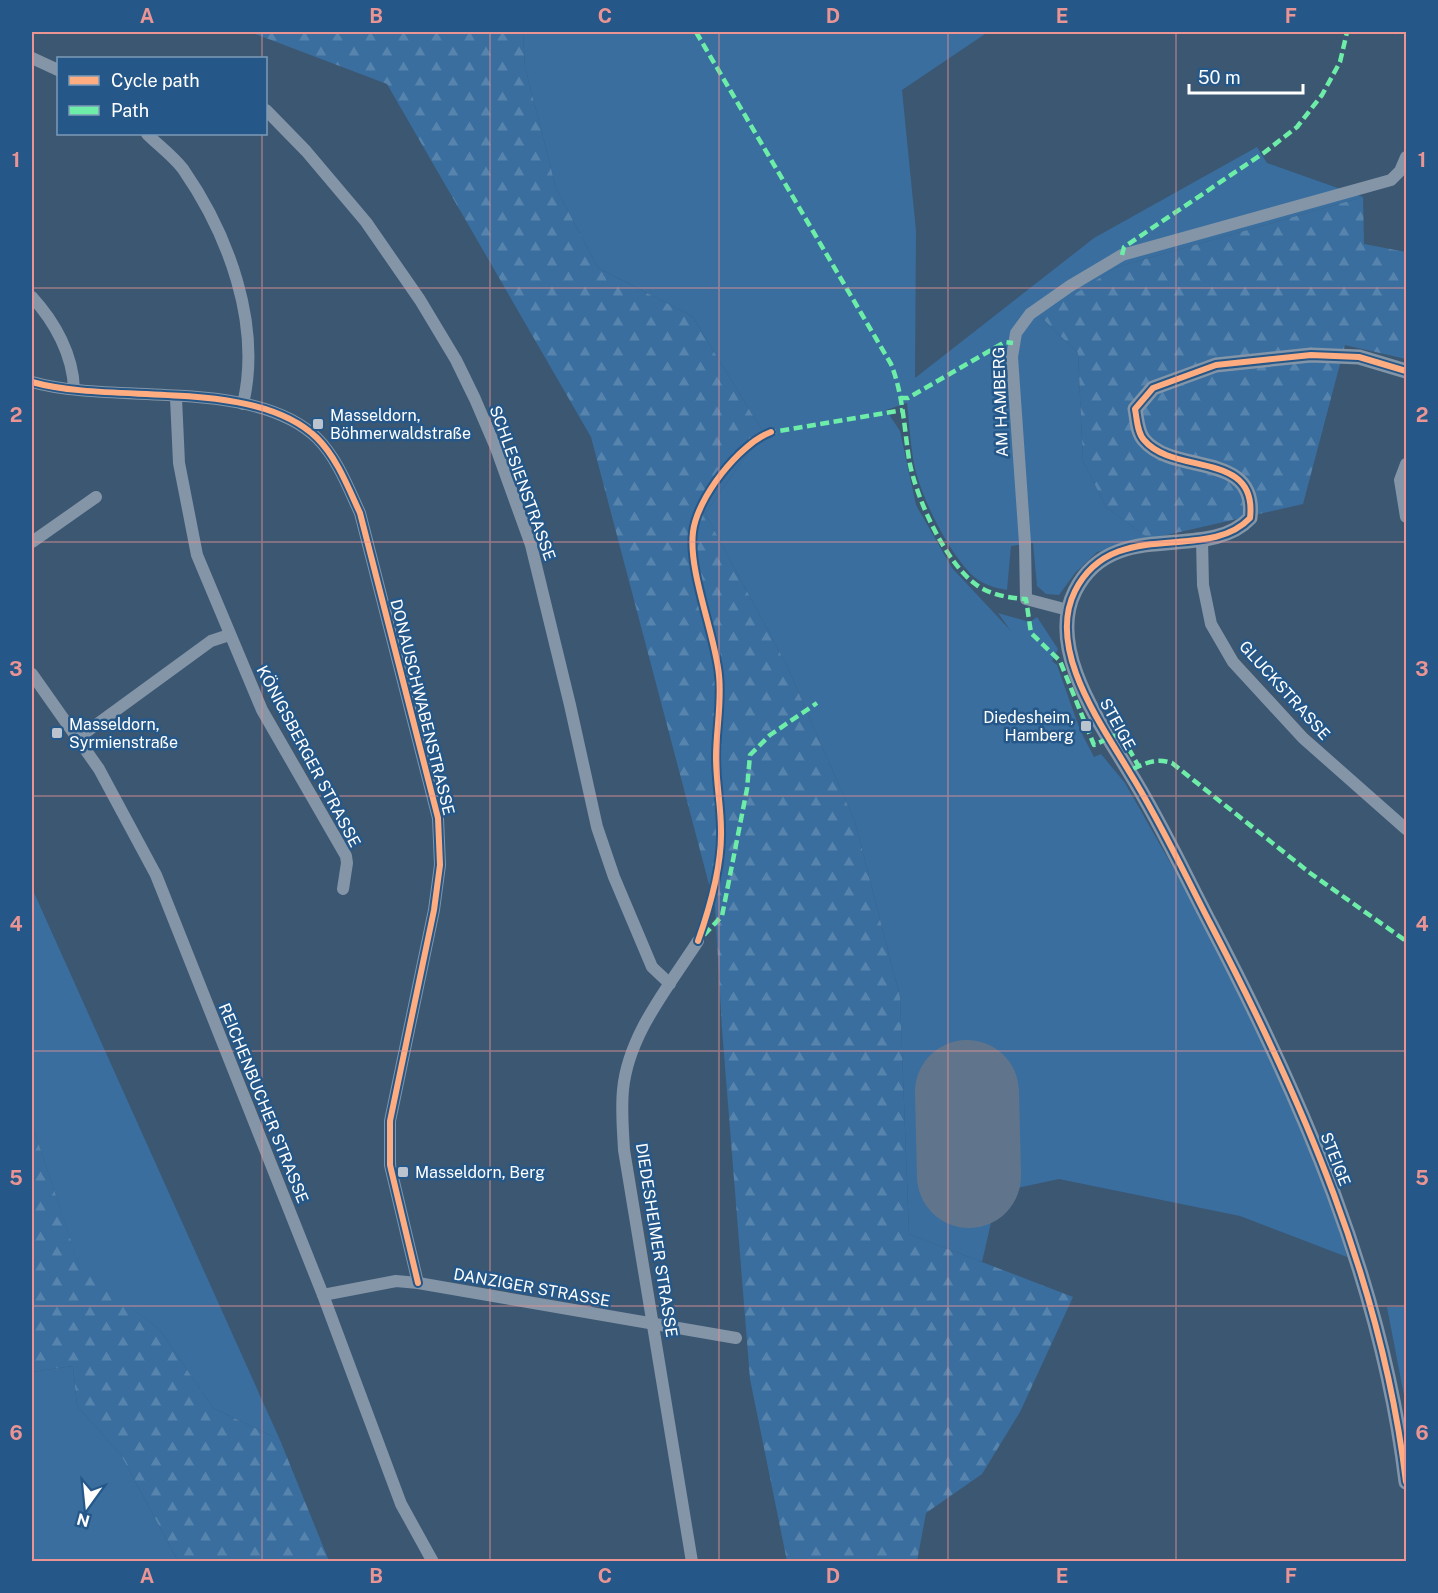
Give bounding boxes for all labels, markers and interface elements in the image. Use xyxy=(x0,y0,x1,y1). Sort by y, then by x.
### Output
text: A xyxy=(140,4,154,28)
text: B xyxy=(369,4,383,28)
text: C xyxy=(598,4,612,28)
text: D xyxy=(826,4,840,28)
text: E xyxy=(1056,4,1068,28)
text: F xyxy=(1285,4,1297,28)
legend xyxy=(57,57,267,135)
scale bar xyxy=(1189,57,1303,95)
text: 50 m xyxy=(1198,67,1241,88)
text: Cycle path xyxy=(111,70,200,91)
text: Path xyxy=(111,100,149,121)
text: 1 xyxy=(12,148,20,172)
text: 1 xyxy=(1418,148,1426,172)
street label: AM HAMBERG xyxy=(989,346,1012,458)
text: 2 xyxy=(10,403,22,427)
street label: SCHLESIENSTRASSE xyxy=(486,403,559,563)
text: 2 xyxy=(1416,403,1428,427)
place label: Masseldorn, Böhmerwaldstraße xyxy=(330,406,471,443)
marker: Masseldorn, Böhmerwaldstraße xyxy=(311,417,325,431)
street label: DONAUSCHWABENSTRASSE xyxy=(386,597,459,817)
street label: GLUCKSTRASSE xyxy=(1235,637,1334,744)
text: 3 xyxy=(9,657,23,681)
text: 3 xyxy=(1415,657,1429,681)
street label: KÖNIGSBERGER STRASSE xyxy=(253,662,365,850)
street label: STEIGE xyxy=(1096,695,1139,753)
place label: Diedesheim, Hamberg xyxy=(983,708,1074,745)
place label: Masseldorn, Syrmienstraße xyxy=(69,715,178,752)
marker: Diedesheim, Hamberg xyxy=(1079,719,1093,733)
marker: Masseldorn, Syrmienstraße xyxy=(50,726,64,740)
text: 4 xyxy=(9,912,23,936)
text: 4 xyxy=(1415,912,1429,936)
street label: REICHENBUCHER STRASSE xyxy=(215,1000,312,1206)
street label: STEIGE xyxy=(1317,1130,1354,1189)
street label: DIEDESHEIMER STRASSE xyxy=(632,1142,681,1339)
place label: Masseldorn, Berg xyxy=(415,1163,545,1182)
marker: Masseldorn, Berg xyxy=(396,1165,410,1179)
text: 5 xyxy=(9,1166,23,1190)
text: 5 xyxy=(1415,1166,1429,1190)
street label: DANZIGER STRASSE xyxy=(452,1264,612,1311)
text: 6 xyxy=(9,1421,23,1445)
text: 6 xyxy=(1415,1421,1429,1445)
north arrow xyxy=(57,1476,117,1536)
text: N xyxy=(75,1509,92,1531)
text: A xyxy=(140,1564,154,1588)
text: B xyxy=(369,1564,383,1588)
text: C xyxy=(598,1564,612,1588)
text: D xyxy=(826,1564,840,1588)
text: E xyxy=(1056,1564,1068,1588)
text: F xyxy=(1285,1564,1297,1588)

